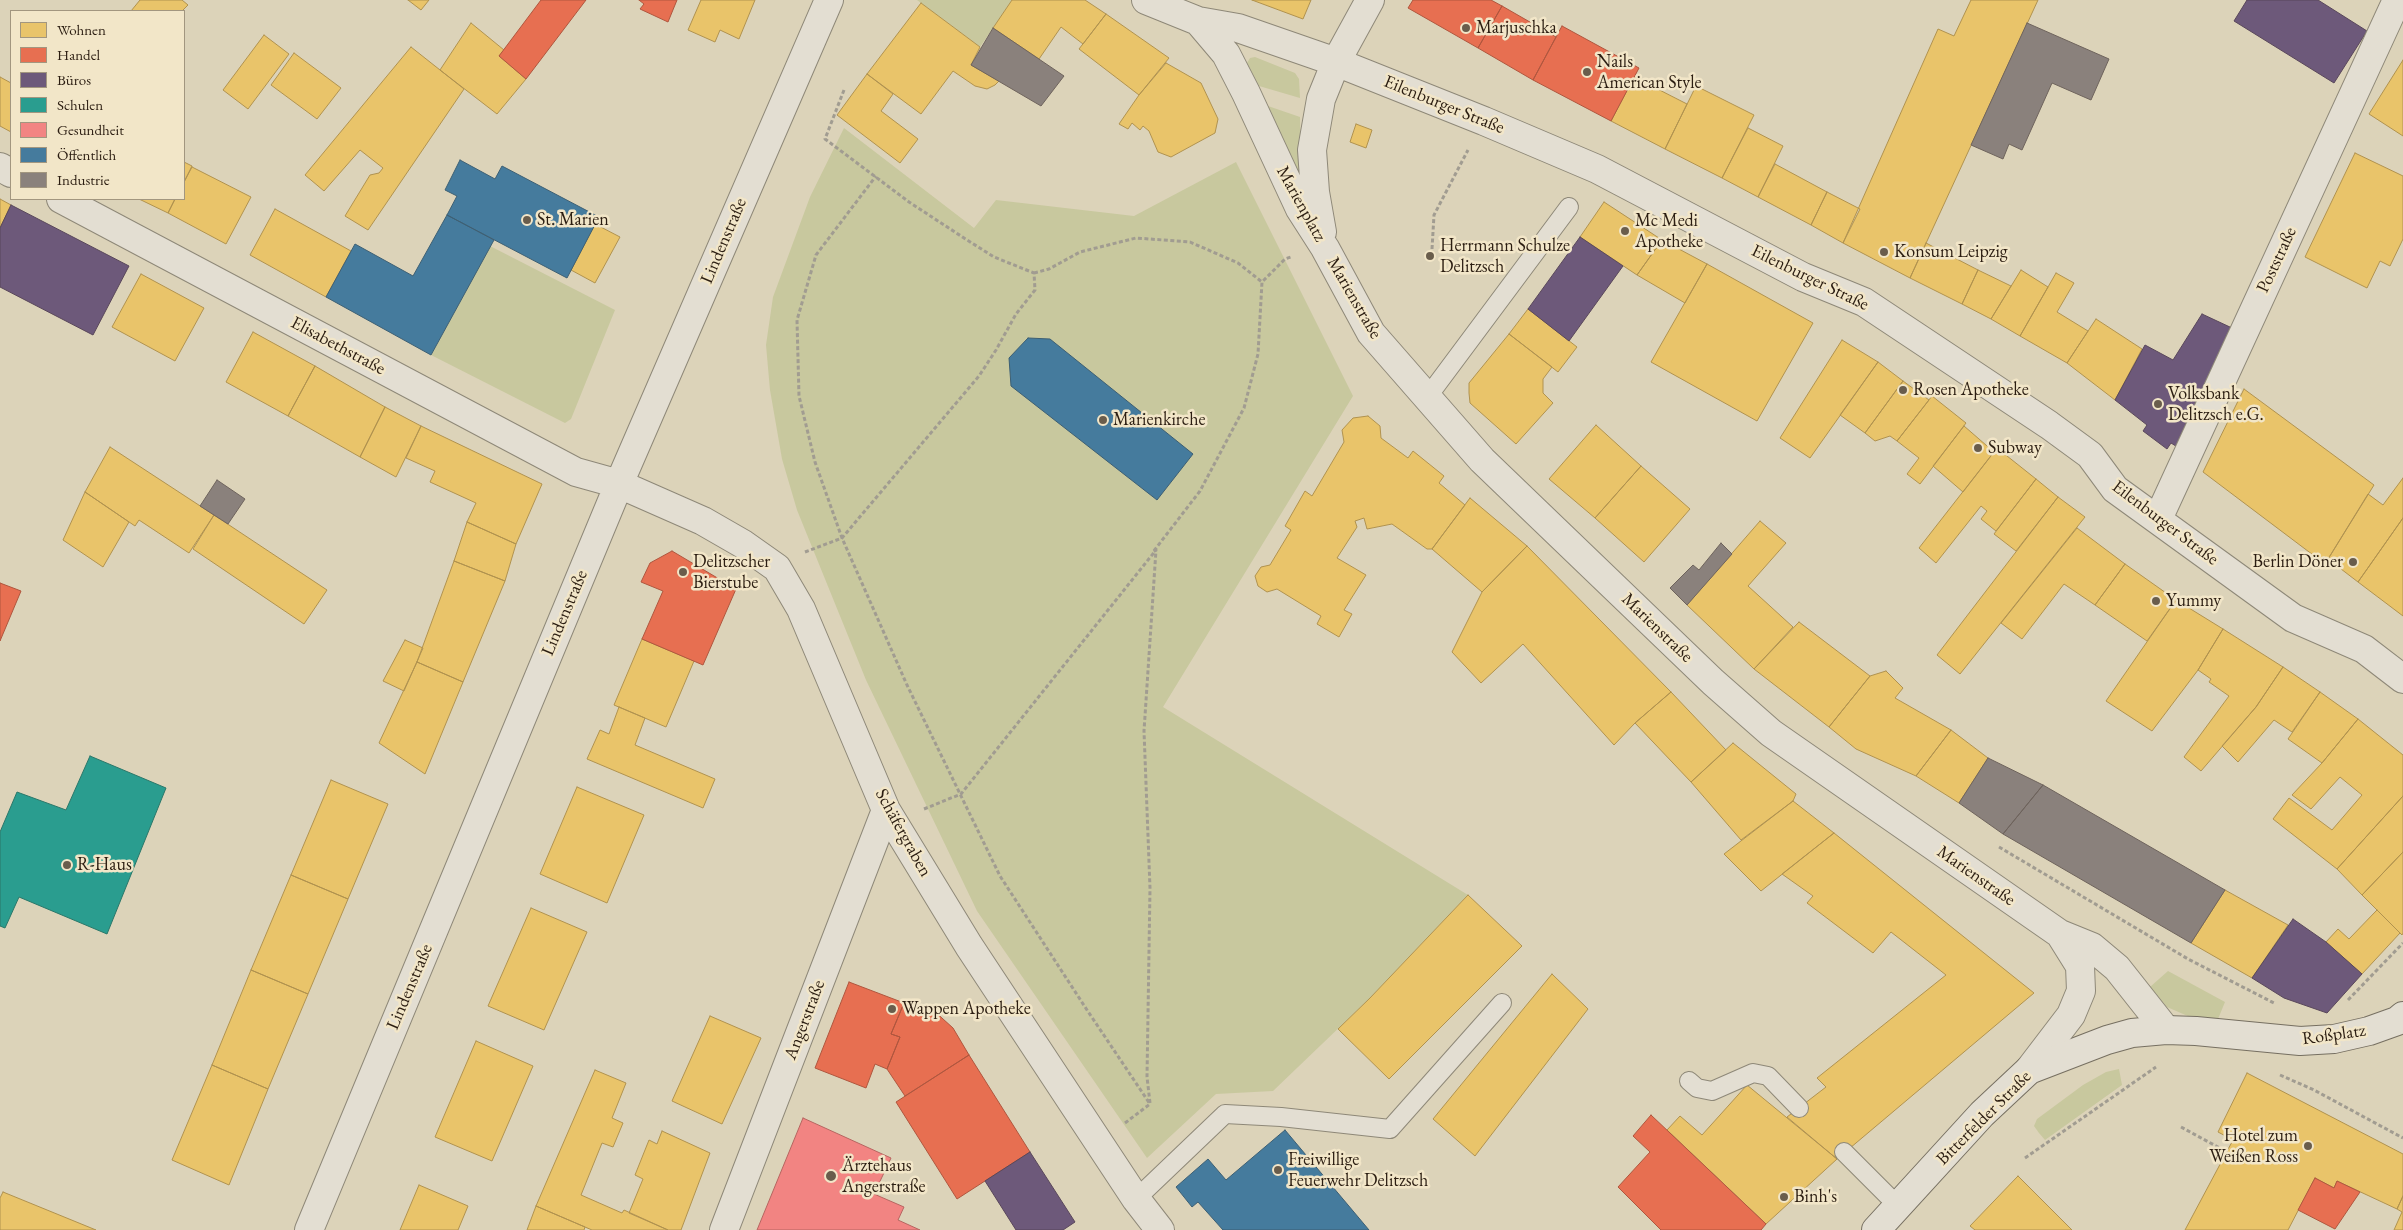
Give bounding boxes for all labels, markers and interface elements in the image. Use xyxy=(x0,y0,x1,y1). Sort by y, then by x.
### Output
legend xyxy=(10,10,185,200)
place label: Marjuschka xyxy=(1476,17,1557,39)
text: Wohnen xyxy=(57,20,106,39)
marker: Marjuschka xyxy=(1460,22,1472,34)
text: Handel xyxy=(57,45,100,64)
place label: Nails American Style xyxy=(1597,51,1701,94)
marker: Nails American Style xyxy=(1581,66,1593,78)
text: Büros xyxy=(57,70,91,89)
street label: Eilenburger Straße xyxy=(1381,71,1507,139)
text: Schulen xyxy=(57,95,103,114)
text: Gesundheit xyxy=(57,120,124,139)
text: Öffentlich xyxy=(57,145,116,164)
street label: Marienplatz xyxy=(1271,162,1331,246)
text: Industrie xyxy=(57,170,110,189)
street label: Lindenstraße xyxy=(696,195,752,287)
place label: St. Marien xyxy=(537,209,609,231)
place label: Mc Medi Apotheke xyxy=(1635,210,1703,252)
marker: St. Marien xyxy=(521,214,533,226)
street label: Poststraße xyxy=(2252,224,2302,296)
marker: Mc Medi Apotheke xyxy=(1619,225,1631,237)
place label: Herrmann Schulze Delitzsch xyxy=(1440,235,1570,278)
street label: Eilenburger Straße xyxy=(1748,240,1872,316)
place label: Konsum Leipzig xyxy=(1894,241,2008,263)
marker: Konsum Leipzig xyxy=(1878,246,1890,258)
marker: Herrmann Schulze Delitzsch xyxy=(1424,250,1436,262)
street label: Marienstraße xyxy=(1322,253,1386,343)
street label: Elisabethstraße xyxy=(287,312,389,380)
place label: Rosen Apotheke xyxy=(1913,379,2029,401)
place label: Volksbank Delitzsch e.G. xyxy=(2168,383,2264,426)
marker: Rosen Apotheke xyxy=(1897,384,1909,396)
marker: Volksbank Delitzsch e.G. xyxy=(2152,398,2164,410)
place label: Marienkirche xyxy=(1113,409,1205,431)
marker: Marienkirche xyxy=(1097,414,1109,426)
place label: Subway xyxy=(1988,437,2042,459)
marker: Subway xyxy=(1972,442,1984,454)
street label: Eilenburger Straße xyxy=(2107,476,2223,570)
place label: Delitzscher Bierstube xyxy=(693,551,770,594)
place label: Berlin Döner xyxy=(2253,551,2343,573)
marker: Berlin Döner xyxy=(2347,556,2359,568)
marker: Delitzscher Bierstube xyxy=(677,566,689,578)
street label: Lindenstraße xyxy=(537,567,593,659)
street label: Marienstraße xyxy=(1617,589,1697,667)
place label: Yummy xyxy=(2166,590,2221,612)
marker: Yummy xyxy=(2150,595,2162,607)
street label: Schäfergraben xyxy=(870,785,936,881)
street label: Marienstraße xyxy=(1933,841,2019,911)
place label: R-Haus xyxy=(77,854,132,876)
marker: R-Haus xyxy=(61,859,73,871)
street label: Lindenstraße xyxy=(382,941,438,1033)
street label: Angerstraße xyxy=(780,977,830,1063)
place label: Wappen Apotheke xyxy=(902,998,1031,1020)
marker: Wappen Apotheke xyxy=(886,1003,898,1015)
street label: Roßplatz xyxy=(2301,1020,2367,1050)
street label: Bitterfelder Straße xyxy=(1932,1066,2036,1170)
place label: Hotel zum Weißen Ross xyxy=(2209,1125,2298,1168)
marker: Hotel zum Weißen Ross xyxy=(2302,1140,2314,1152)
place label: Freiwillige Feuerwehr Delitzsch xyxy=(1288,1149,1428,1192)
place label: Ärztehaus Angerstraße xyxy=(842,1155,926,1198)
marker: Freiwillige Feuerwehr Delitzsch xyxy=(1272,1164,1284,1176)
marker: Ärztehaus Angerstraße xyxy=(824,1169,838,1183)
place label: Binh's xyxy=(1794,1186,1837,1208)
marker: Binh's xyxy=(1778,1191,1790,1203)

